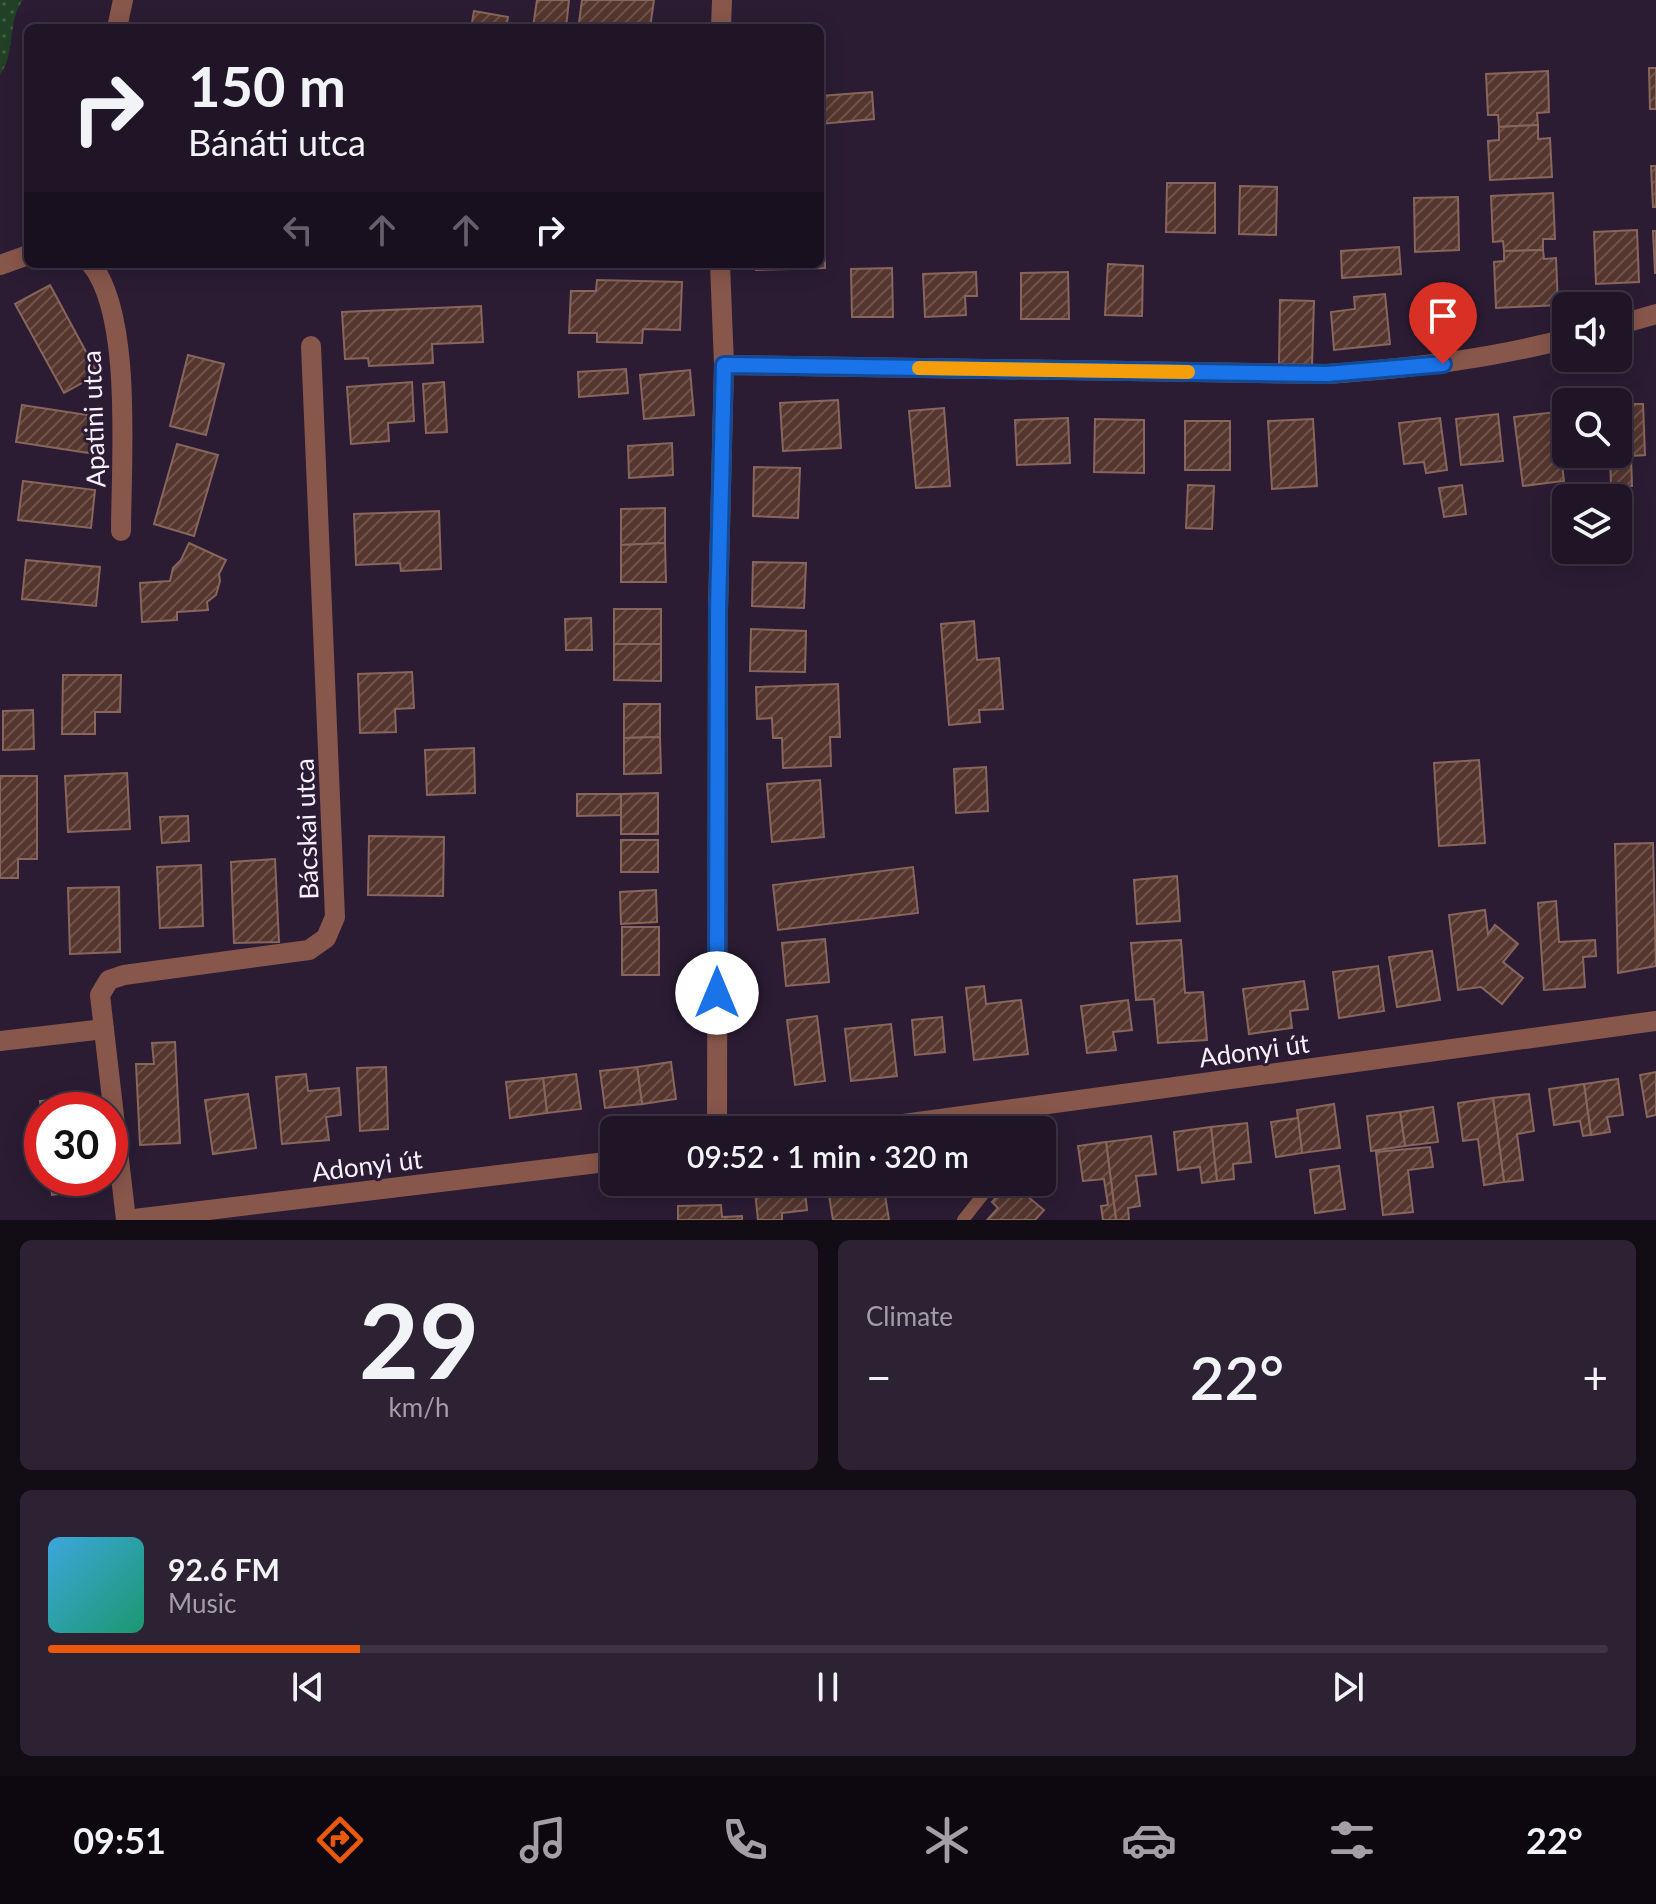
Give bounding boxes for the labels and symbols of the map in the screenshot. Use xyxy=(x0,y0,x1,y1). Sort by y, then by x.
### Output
pin xyxy=(1409,282,1477,364)
street label: Apatini utca xyxy=(75,350,111,488)
street label: Bácskai utca xyxy=(288,758,324,900)
position arrow xyxy=(675,951,759,1035)
street label: Adonyi út xyxy=(1197,1026,1312,1074)
speed limit sign: 30 xyxy=(24,1092,128,1196)
street label: Adonyi út xyxy=(310,1142,425,1188)

